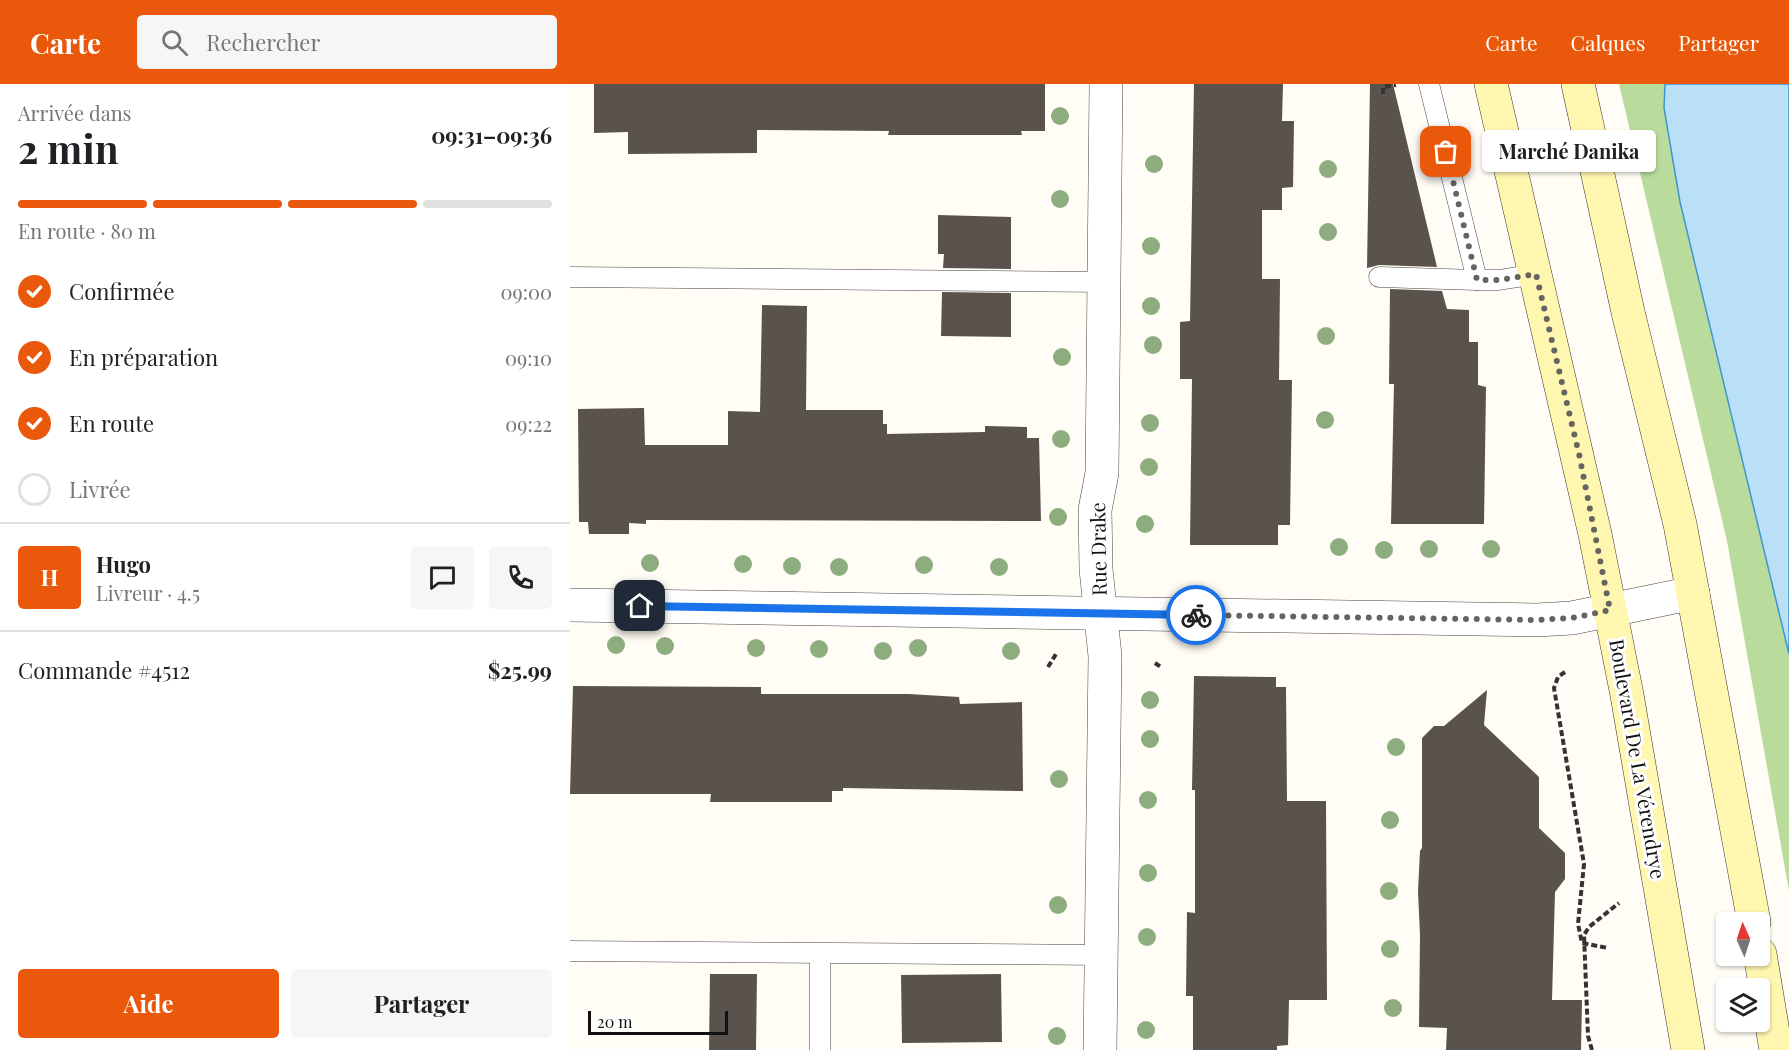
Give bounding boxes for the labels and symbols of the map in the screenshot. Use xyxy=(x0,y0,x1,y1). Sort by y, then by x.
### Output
pin xyxy=(1420,126,1471,177)
callout: Marché Danika xyxy=(1482,131,1656,173)
street label: Rue Drake xyxy=(1083,502,1112,596)
pin xyxy=(614,580,665,631)
courier xyxy=(1166,585,1226,645)
street label: Boulevard De La Vérendrye xyxy=(1604,637,1673,881)
north arrow xyxy=(1716,912,1770,966)
scale bar xyxy=(588,1008,728,1036)

